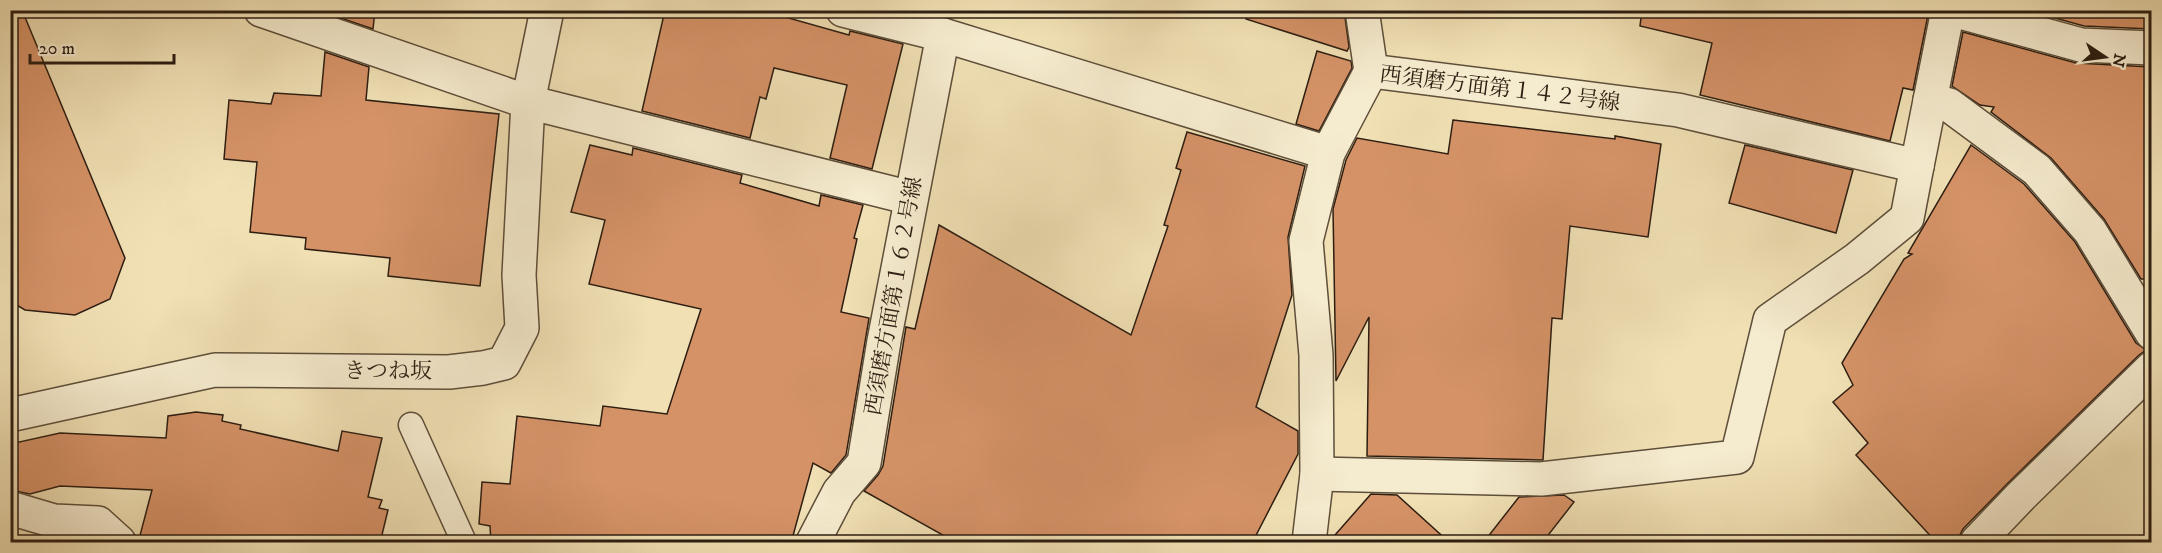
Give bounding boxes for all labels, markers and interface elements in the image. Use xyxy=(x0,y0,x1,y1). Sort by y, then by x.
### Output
scale bar xyxy=(30,27,174,65)
north arrow xyxy=(2075,27,2135,87)
text: 20 m xyxy=(39,38,75,60)
text: N xyxy=(2107,51,2130,69)
street label: 西須磨方面第１４２号線 xyxy=(1378,61,1622,117)
street label: 西須磨方面第１６２号線 xyxy=(860,174,928,418)
street label: きつね坂 xyxy=(344,358,432,385)

